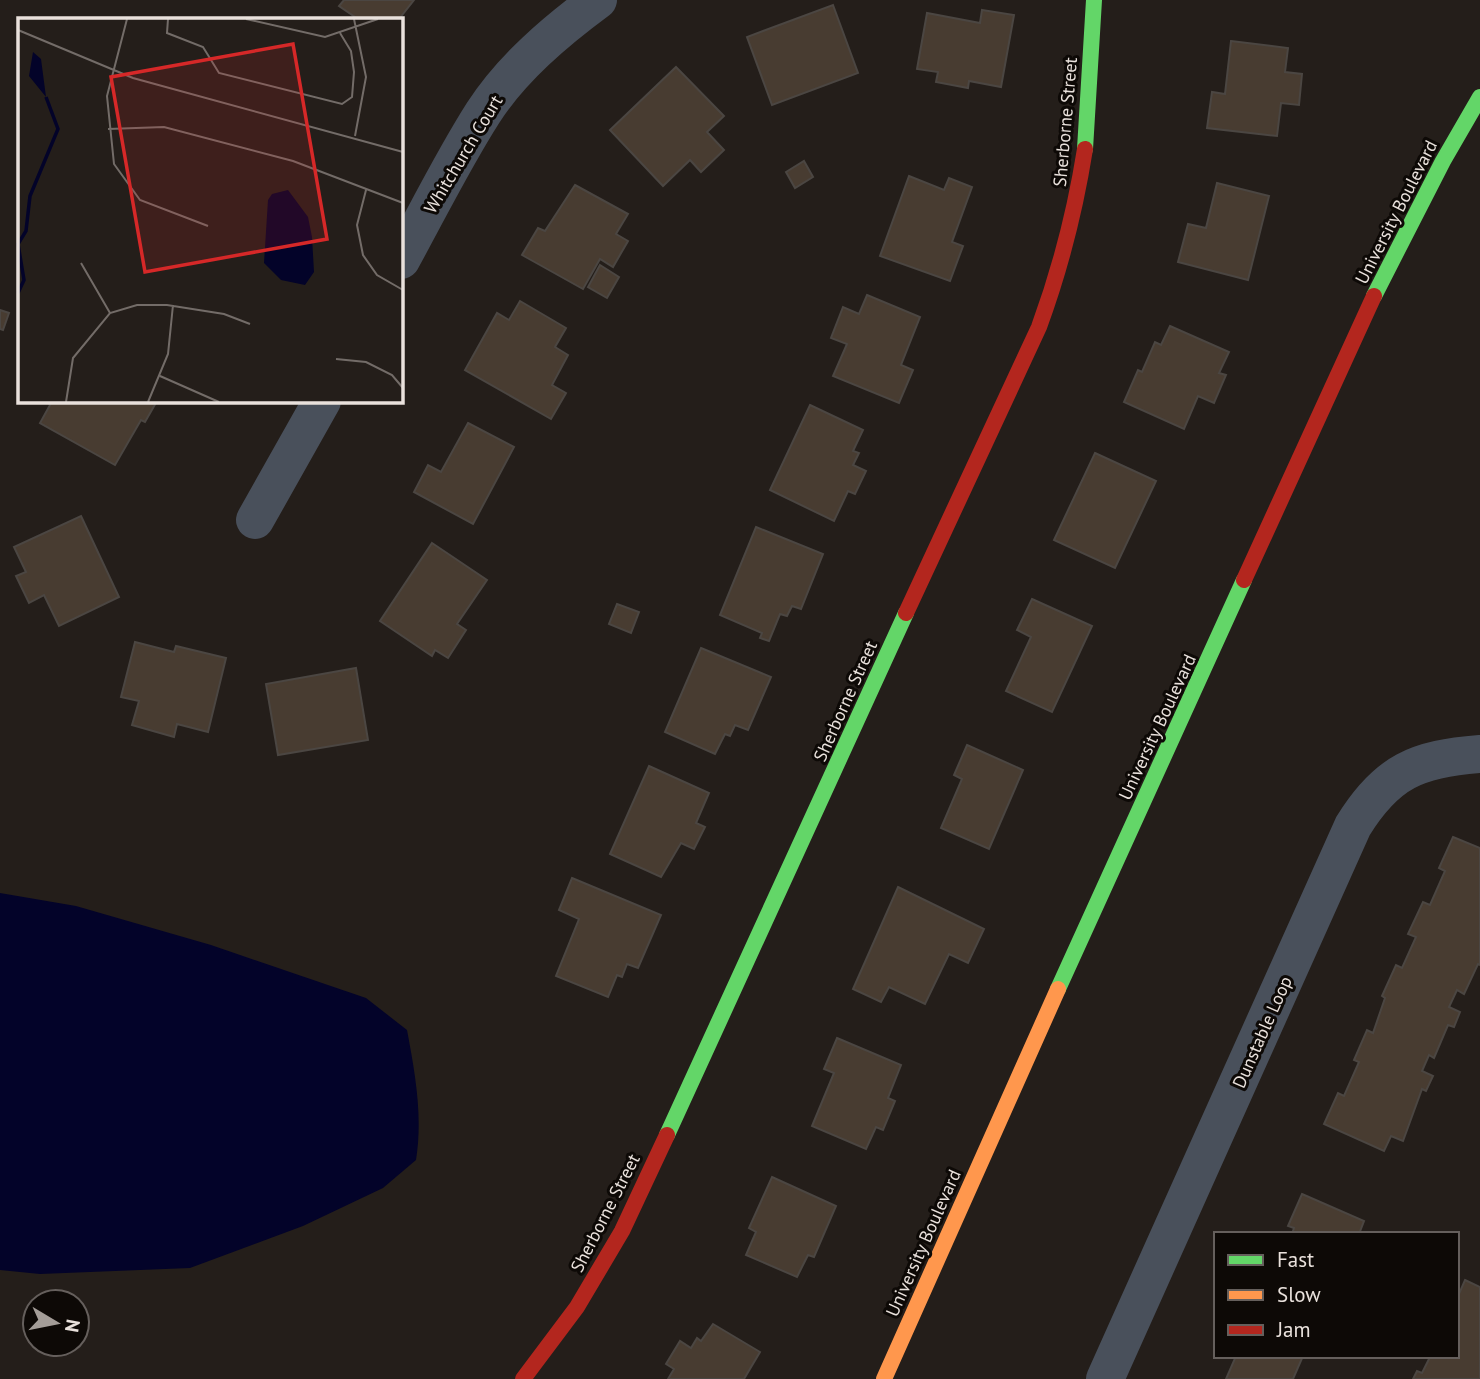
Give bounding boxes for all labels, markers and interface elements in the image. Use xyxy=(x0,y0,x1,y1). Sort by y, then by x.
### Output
inset map xyxy=(18,18,402,402)
street label: Sherborne Street xyxy=(1048,56,1082,188)
street label: Whitchurch Court xyxy=(419,91,507,217)
street label: University Boulevard xyxy=(1350,136,1442,288)
street label: Sherborne Street xyxy=(808,637,882,765)
street label: University Boulevard xyxy=(1113,650,1201,804)
street label: Dunstable Loop xyxy=(1227,972,1297,1092)
street label: Sherborne Street xyxy=(565,1150,645,1276)
street label: University Boulevard xyxy=(880,1166,966,1320)
legend xyxy=(1214,1232,1459,1358)
text: Fast xyxy=(1277,1246,1314,1273)
text: Slow xyxy=(1277,1281,1321,1308)
north arrow xyxy=(21,1288,91,1358)
text: Jam xyxy=(1276,1316,1311,1343)
text: N xyxy=(60,1318,86,1334)

